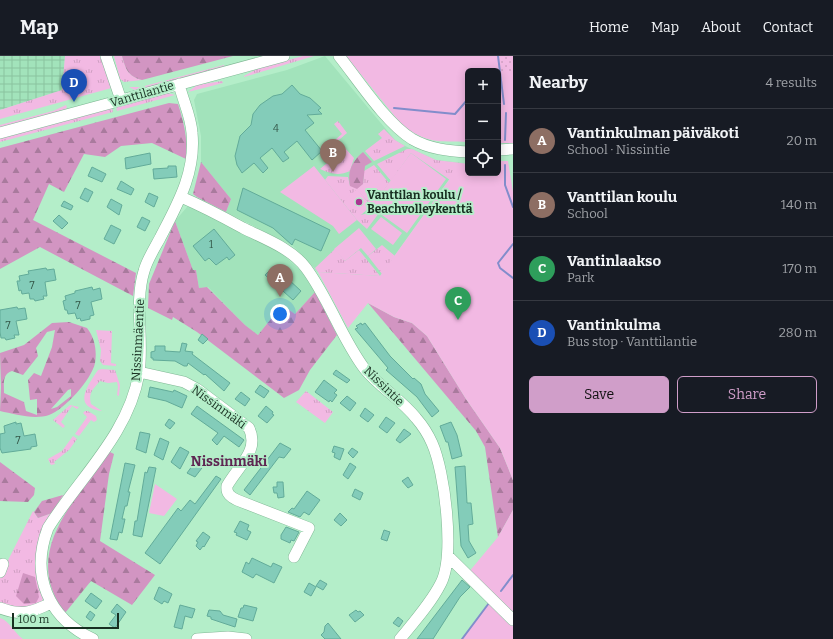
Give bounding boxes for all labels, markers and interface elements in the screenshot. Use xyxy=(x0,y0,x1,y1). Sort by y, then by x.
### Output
text: Map xyxy=(20,16,59,39)
text: Home xyxy=(589,19,629,36)
text: Map xyxy=(651,19,679,36)
text: About xyxy=(701,19,741,36)
text: Contact xyxy=(763,19,813,36)
map controls xyxy=(465,68,501,176)
button: + xyxy=(465,68,501,104)
pin: D xyxy=(61,69,87,102)
text: Nearby xyxy=(529,72,588,93)
text: 4 results xyxy=(765,75,817,90)
street label: Vanttilantie xyxy=(109,78,175,110)
button: − xyxy=(465,104,501,140)
house number: 4 xyxy=(273,123,279,135)
text: Vantinkulman päiväkoti xyxy=(567,124,739,142)
text: A xyxy=(537,133,547,148)
text: 20 m xyxy=(787,133,817,148)
pin: B xyxy=(320,139,346,172)
button: locate xyxy=(465,140,501,176)
text: School · Nissintie xyxy=(567,142,670,157)
place label: Vanttilan koulu / Beachvolleykenttä xyxy=(367,188,473,216)
text: Vanttilan koulu xyxy=(567,188,677,206)
marker: Vanttilan koulu / Beachvolleykenttä xyxy=(354,197,364,207)
text: B xyxy=(538,197,546,212)
text: 140 m xyxy=(781,197,817,212)
text: School xyxy=(567,206,608,221)
house number: 1 xyxy=(209,239,213,251)
text: Vantinlaakso xyxy=(567,252,661,270)
text: C xyxy=(538,261,546,276)
text: 170 m xyxy=(782,261,817,276)
pin: A xyxy=(267,264,293,297)
text: Park xyxy=(567,270,594,285)
house number: 7 xyxy=(29,280,35,292)
pin: C xyxy=(445,287,471,320)
street label: Nissinmäentie xyxy=(129,298,147,382)
house number: 7 xyxy=(75,300,81,312)
your location xyxy=(270,304,290,324)
text: Vantinkulma xyxy=(567,316,661,334)
house number: 7 xyxy=(5,320,11,332)
text: D xyxy=(537,325,547,340)
text: 280 m xyxy=(779,325,817,340)
text: Bus stop · Vanttilantie xyxy=(567,334,697,349)
street label: Nissintie xyxy=(361,364,407,408)
button: Save xyxy=(529,376,669,413)
button: Share xyxy=(677,376,817,413)
street label: Nissinmäki xyxy=(189,383,249,432)
house number: 7 xyxy=(15,435,21,447)
district label: Nissinmäki xyxy=(191,453,268,470)
scale bar xyxy=(12,611,119,630)
text: 100 m xyxy=(18,613,49,626)

